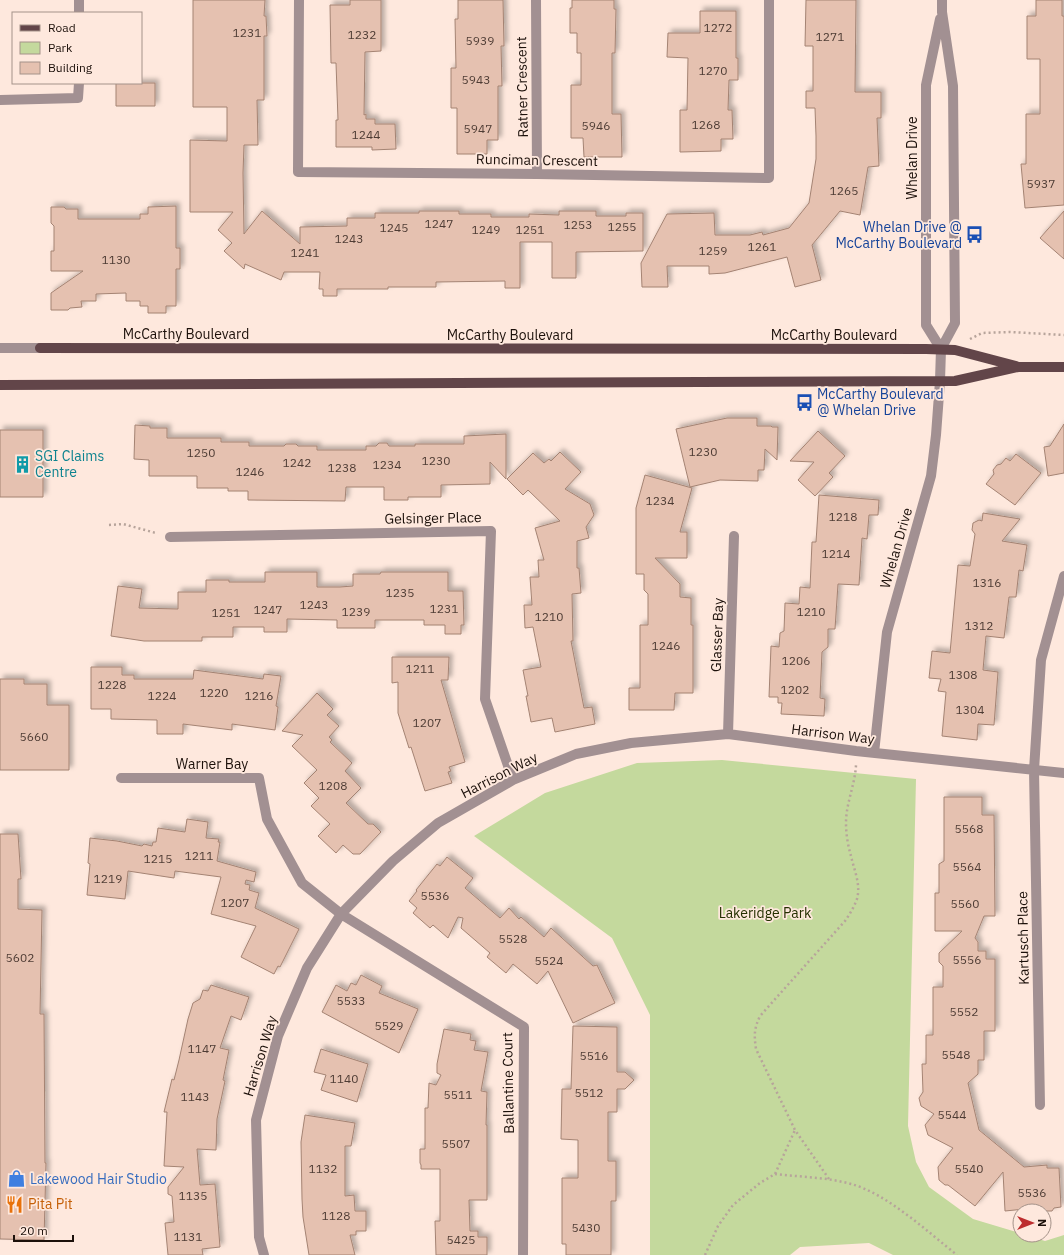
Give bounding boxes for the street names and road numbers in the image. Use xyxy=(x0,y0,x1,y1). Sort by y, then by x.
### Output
street label: Ratner Crescent xyxy=(512,36,532,138)
street label: Whelan Drive xyxy=(903,116,921,200)
street label: Runciman Crescent xyxy=(476,150,598,170)
street label: McCarthy Boulevard xyxy=(123,325,249,343)
street label: McCarthy Boulevard xyxy=(447,326,573,344)
street label: McCarthy Boulevard xyxy=(771,326,897,344)
street label: Whelan Drive xyxy=(876,505,916,590)
street label: Gelsinger Place xyxy=(384,508,482,528)
street label: Glasser Bay xyxy=(707,598,727,672)
street label: Harrison Way xyxy=(790,720,876,748)
street label: Harrison Way xyxy=(458,748,540,802)
street label: Warner Bay xyxy=(176,755,248,773)
street label: Kartusch Place xyxy=(1013,891,1033,985)
street label: Harrison Way xyxy=(239,1013,281,1099)
street label: Ballantine Court xyxy=(498,1032,518,1134)

